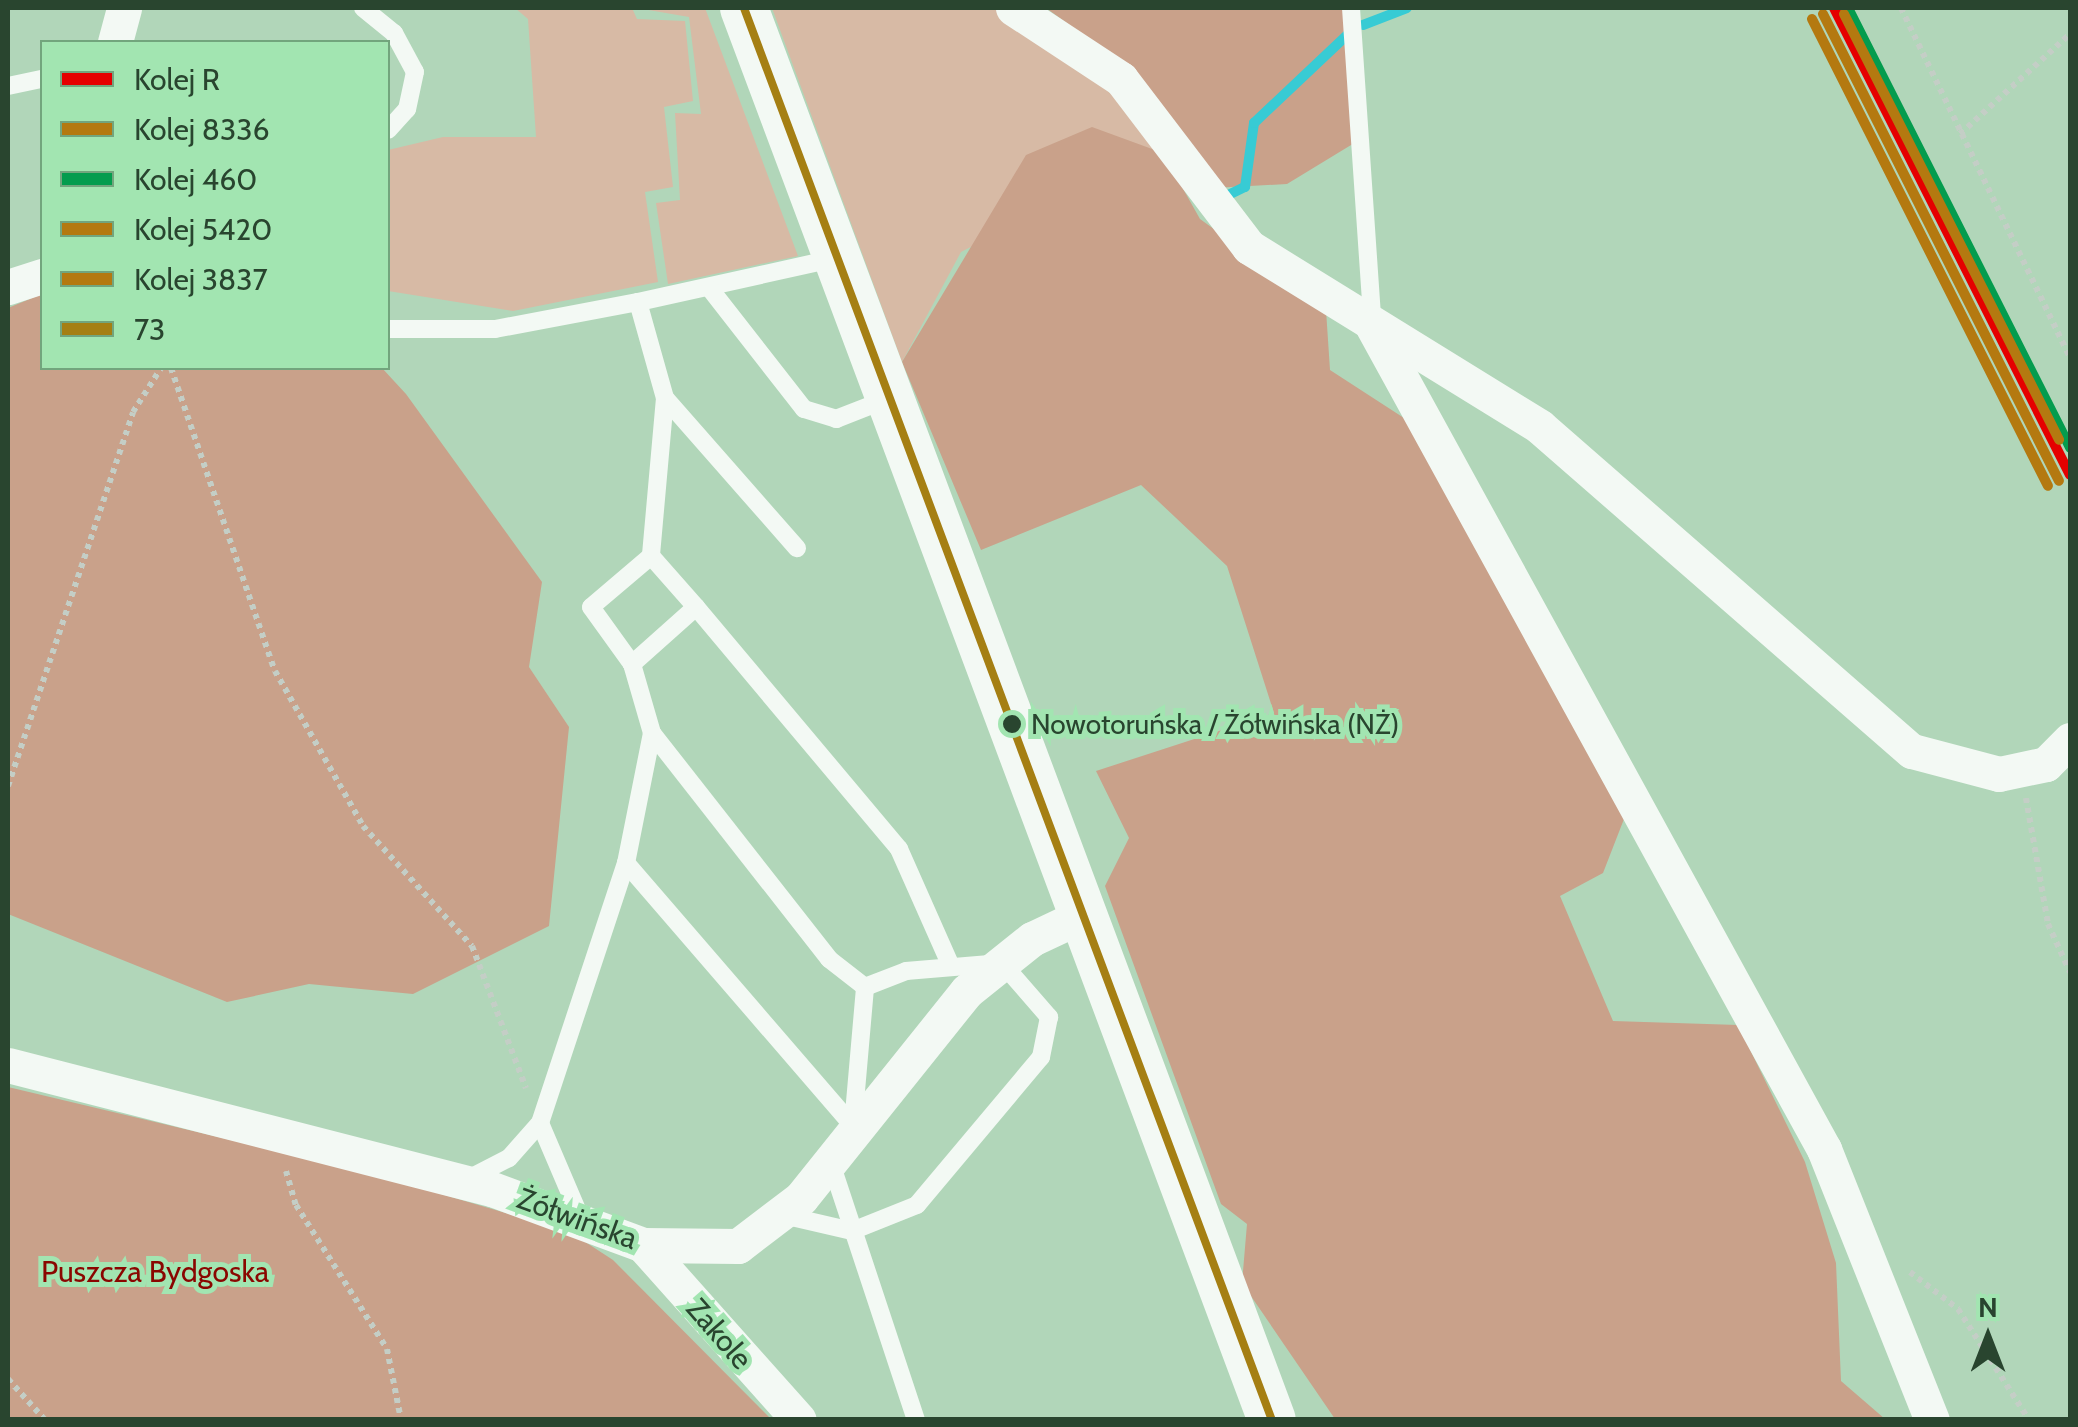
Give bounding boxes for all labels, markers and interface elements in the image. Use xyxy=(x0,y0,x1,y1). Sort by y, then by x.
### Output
legend xyxy=(40,40,390,370)
text: Kolej R xyxy=(134,61,220,98)
text: Kolej 8336 xyxy=(134,111,270,148)
text: Kolej 460 xyxy=(134,161,257,198)
text: Kolej 5420 xyxy=(134,211,272,248)
text: Kolej 3837 xyxy=(134,261,268,298)
text: 73 xyxy=(134,311,165,348)
place label: Nowotoruńska / Żółwińska (NŻ) xyxy=(1031,707,1399,741)
marker: Nowotoruńska / Żółwińska (NŻ) xyxy=(1002,714,1022,734)
street label: Żółwińska xyxy=(512,1181,642,1257)
park label: Puszcza Bydgoska xyxy=(41,1254,269,1290)
north arrow xyxy=(1938,1287,2038,1387)
text: N xyxy=(1978,1290,1998,1324)
street label: Zakole xyxy=(678,1291,760,1377)

